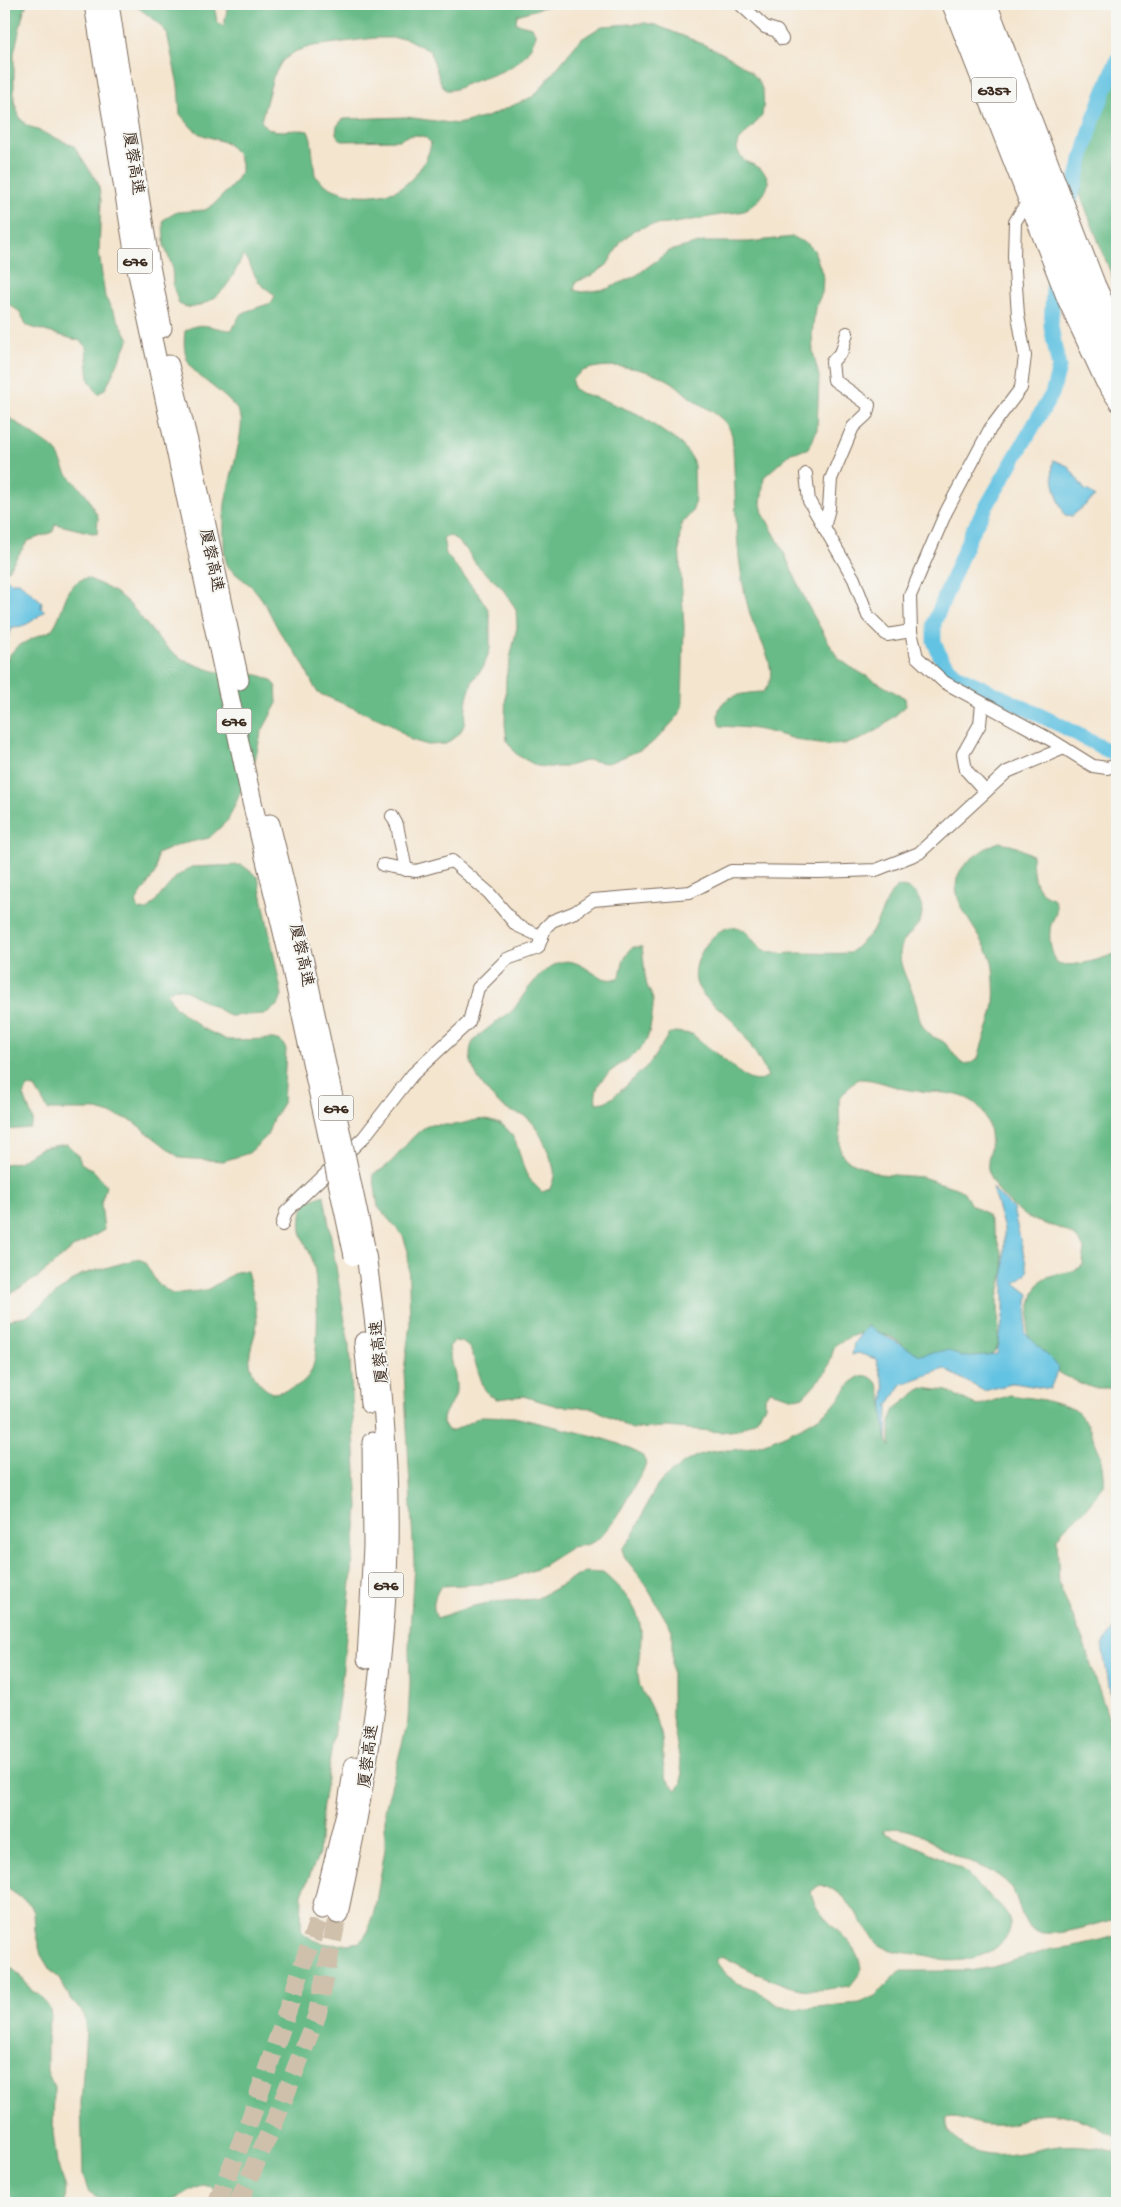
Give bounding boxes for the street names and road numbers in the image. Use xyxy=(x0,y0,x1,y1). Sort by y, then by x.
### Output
road number: G357 xyxy=(972,78,1016,102)
street label: 厦蓉高速 xyxy=(117,130,148,197)
road number: G76 xyxy=(118,248,152,274)
street label: 厦蓉高速 xyxy=(194,527,227,594)
road number: G76 xyxy=(216,708,252,734)
street label: 厦蓉高速 xyxy=(284,922,317,989)
road number: G76 xyxy=(318,1096,354,1120)
street label: 厦蓉高速 xyxy=(367,1319,394,1385)
road number: G76 xyxy=(368,1572,404,1598)
street label: 厦蓉高速 xyxy=(355,1723,384,1789)

